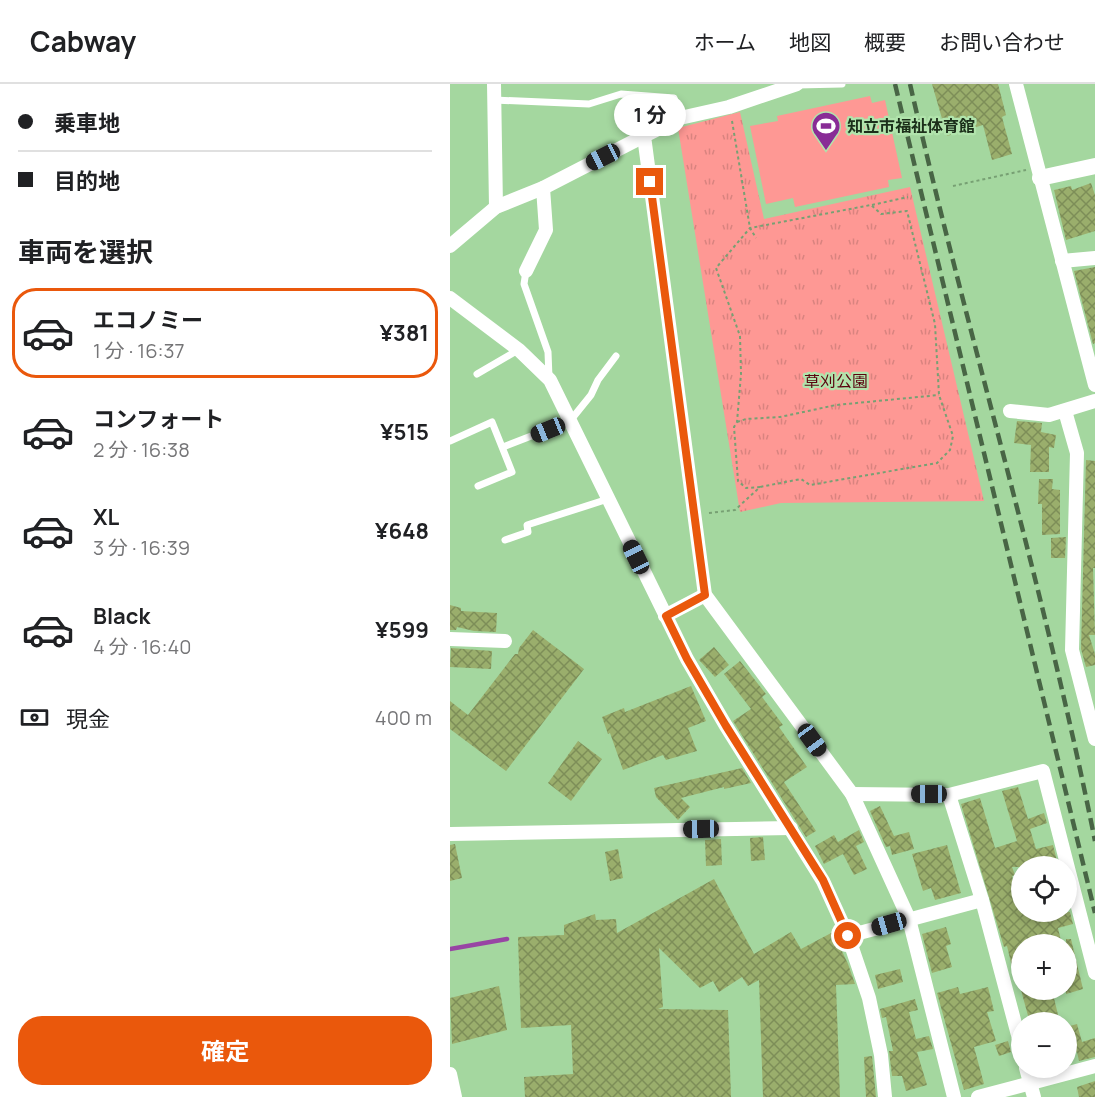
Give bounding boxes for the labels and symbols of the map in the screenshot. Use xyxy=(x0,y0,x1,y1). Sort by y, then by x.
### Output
callout: 1 分 xyxy=(614,95,686,137)
sports icon: 知立市福祉体育館 xyxy=(810,110,842,152)
place label: 知立市福祉体育館 xyxy=(847,115,975,137)
car xyxy=(583,141,623,173)
route end xyxy=(636,168,663,195)
park label: 草刈公園 xyxy=(804,370,868,392)
car xyxy=(528,415,568,445)
car xyxy=(620,537,652,577)
car xyxy=(794,720,830,760)
car xyxy=(911,785,947,803)
car xyxy=(683,820,719,838)
car xyxy=(869,910,909,938)
route start xyxy=(834,922,861,949)

